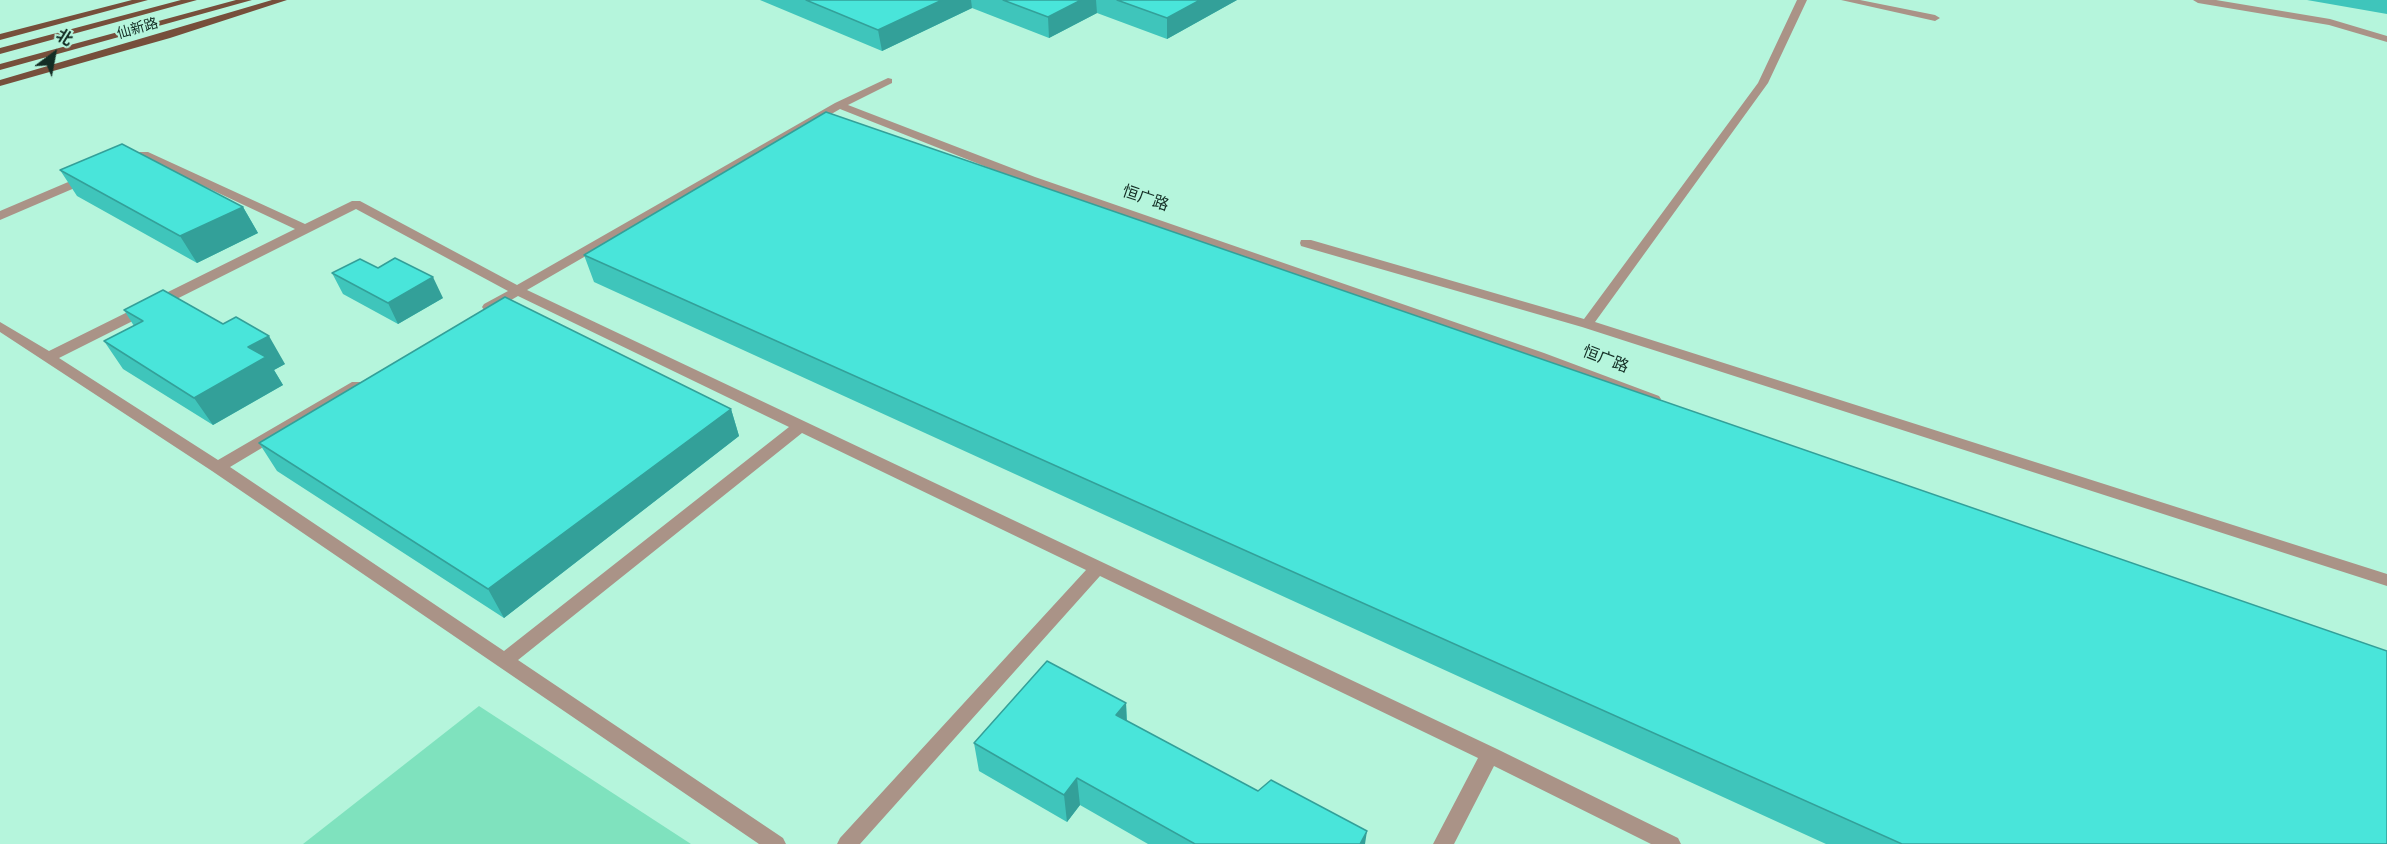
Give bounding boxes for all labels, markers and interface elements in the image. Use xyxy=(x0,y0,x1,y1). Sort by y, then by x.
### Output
street label: 仙新路 xyxy=(115,16,161,44)
north arrow xyxy=(24,24,84,84)
text: 北 xyxy=(51,26,76,51)
street label: 恒广路 xyxy=(1119,183,1171,217)
street label: 恒广路 xyxy=(1579,343,1631,379)

